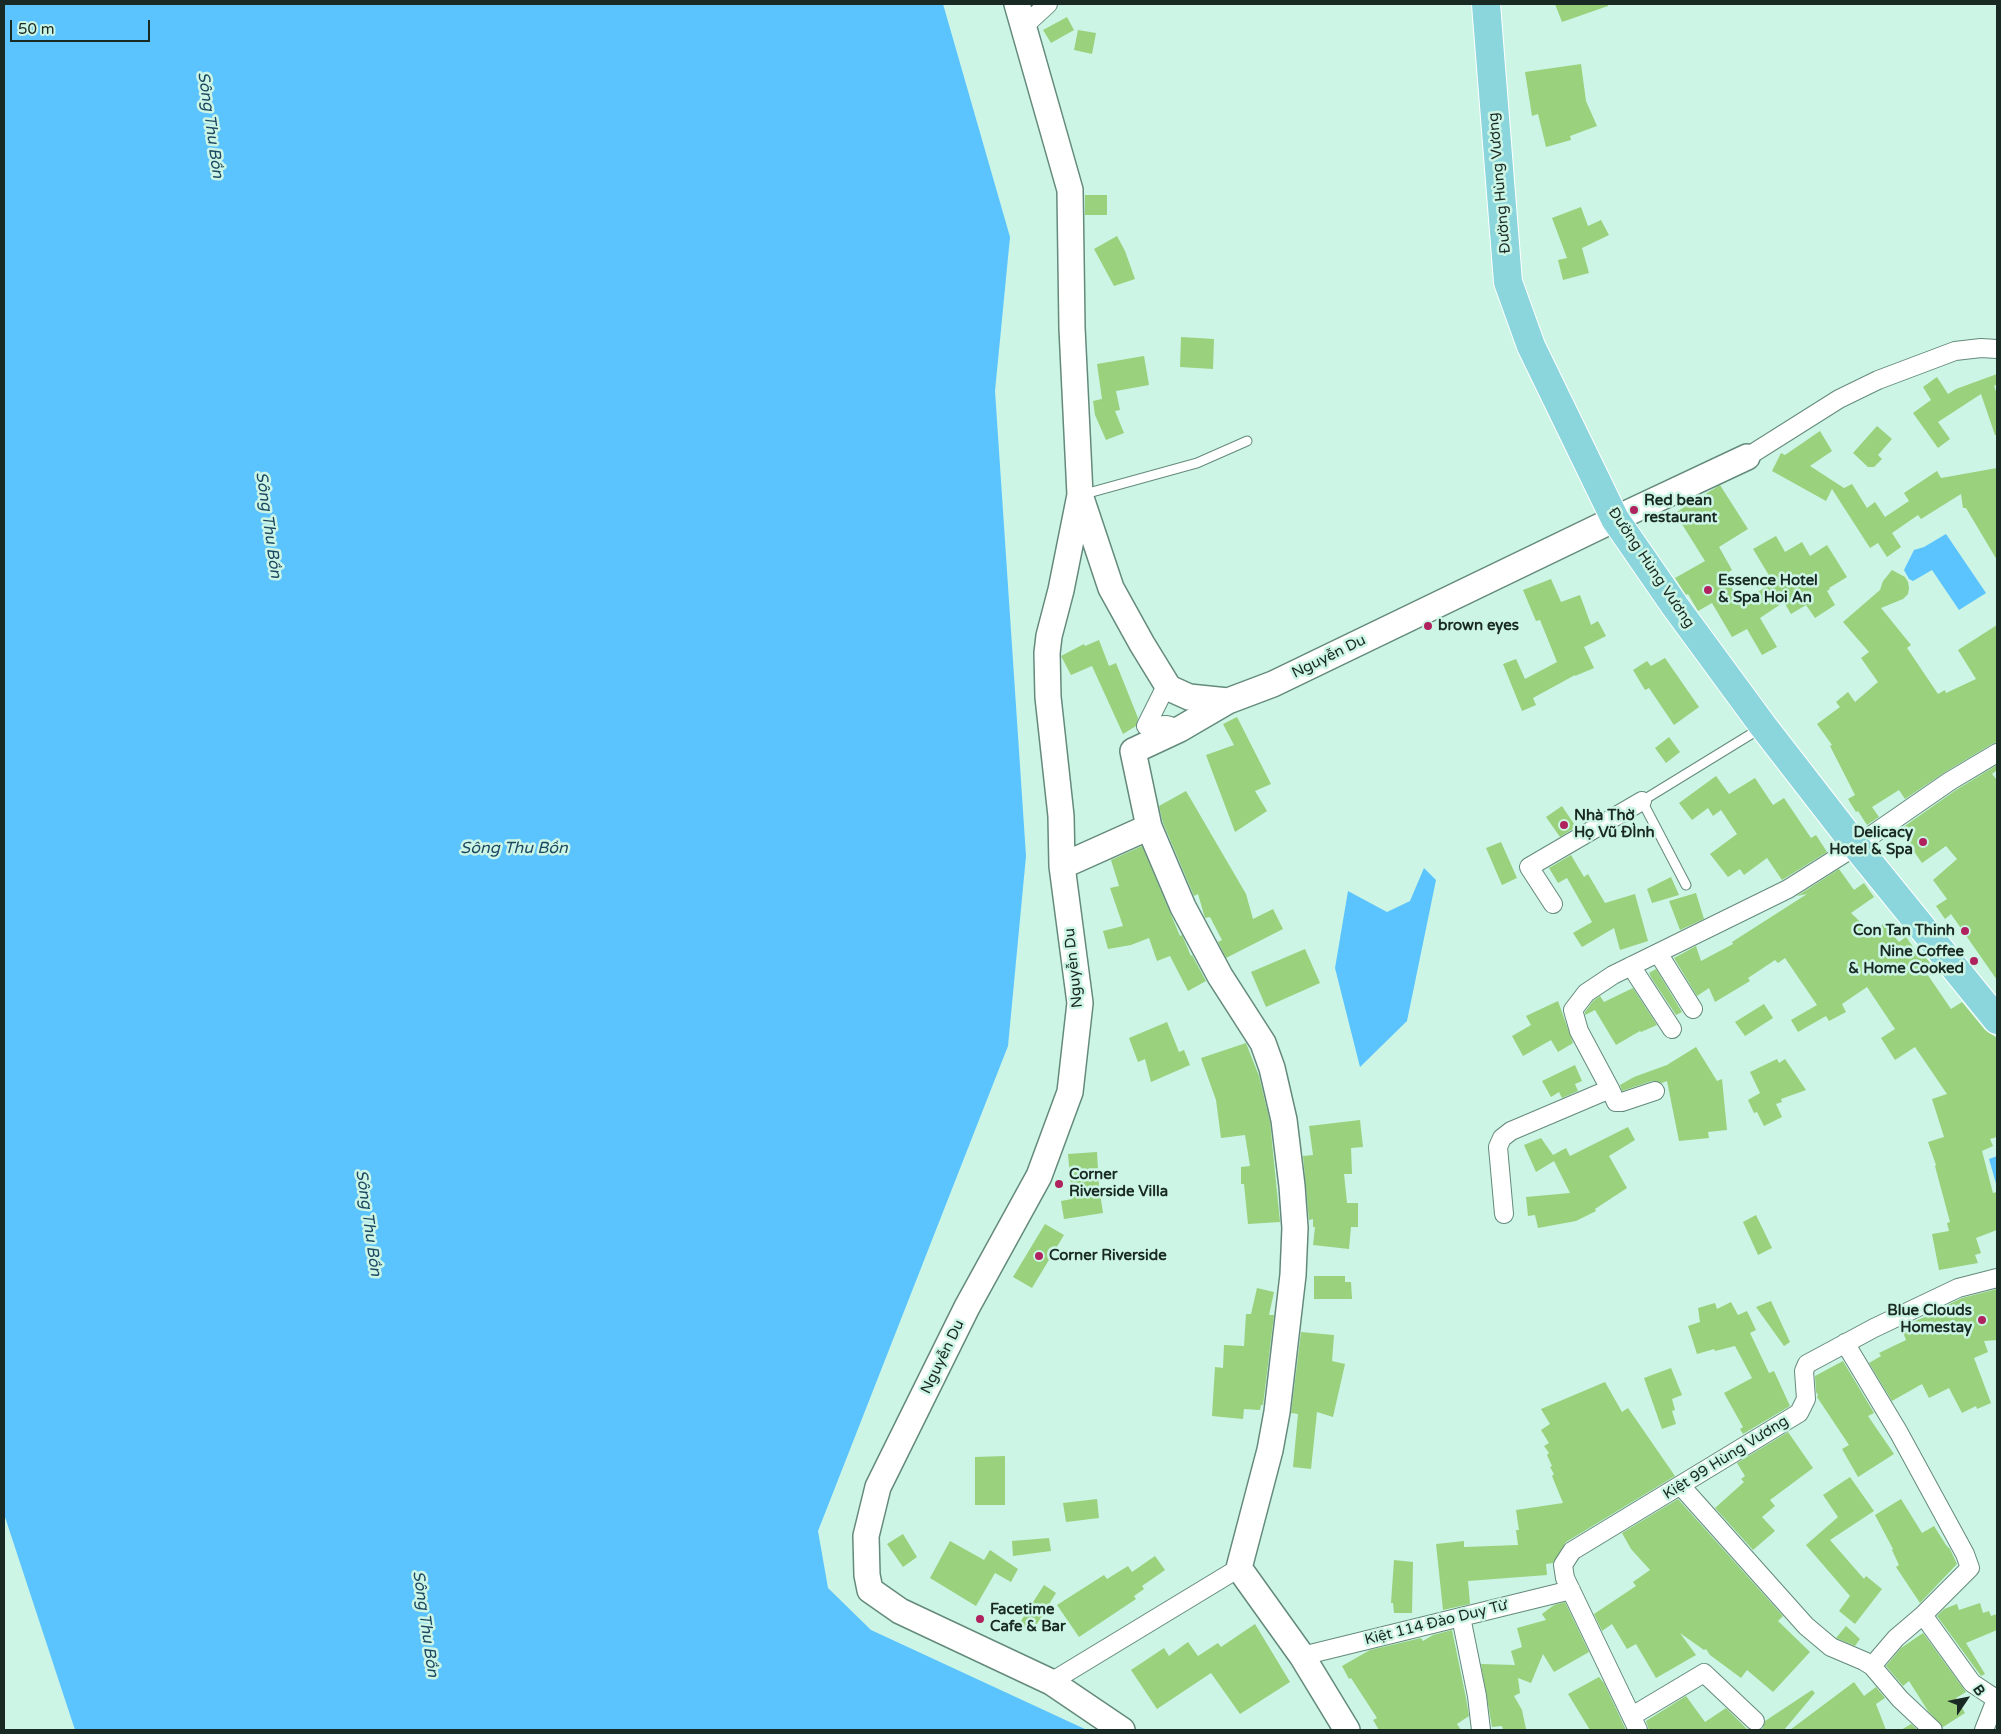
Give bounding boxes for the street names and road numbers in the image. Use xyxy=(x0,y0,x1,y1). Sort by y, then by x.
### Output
street label: Đường Hùng Vương xyxy=(1485,112,1515,254)
street label: Đường Hùng Vương xyxy=(1604,504,1698,632)
street label: Nguyễn Du xyxy=(1289,631,1369,683)
street label: Nguyễn Du xyxy=(1061,927,1087,1009)
street label: Nguyễn Du xyxy=(917,1317,969,1397)
street label: Kiệt 99 Hùng Vương xyxy=(1660,1412,1792,1504)
street label: Kiệt 114 Đào Duy Từ xyxy=(1363,1597,1509,1649)

